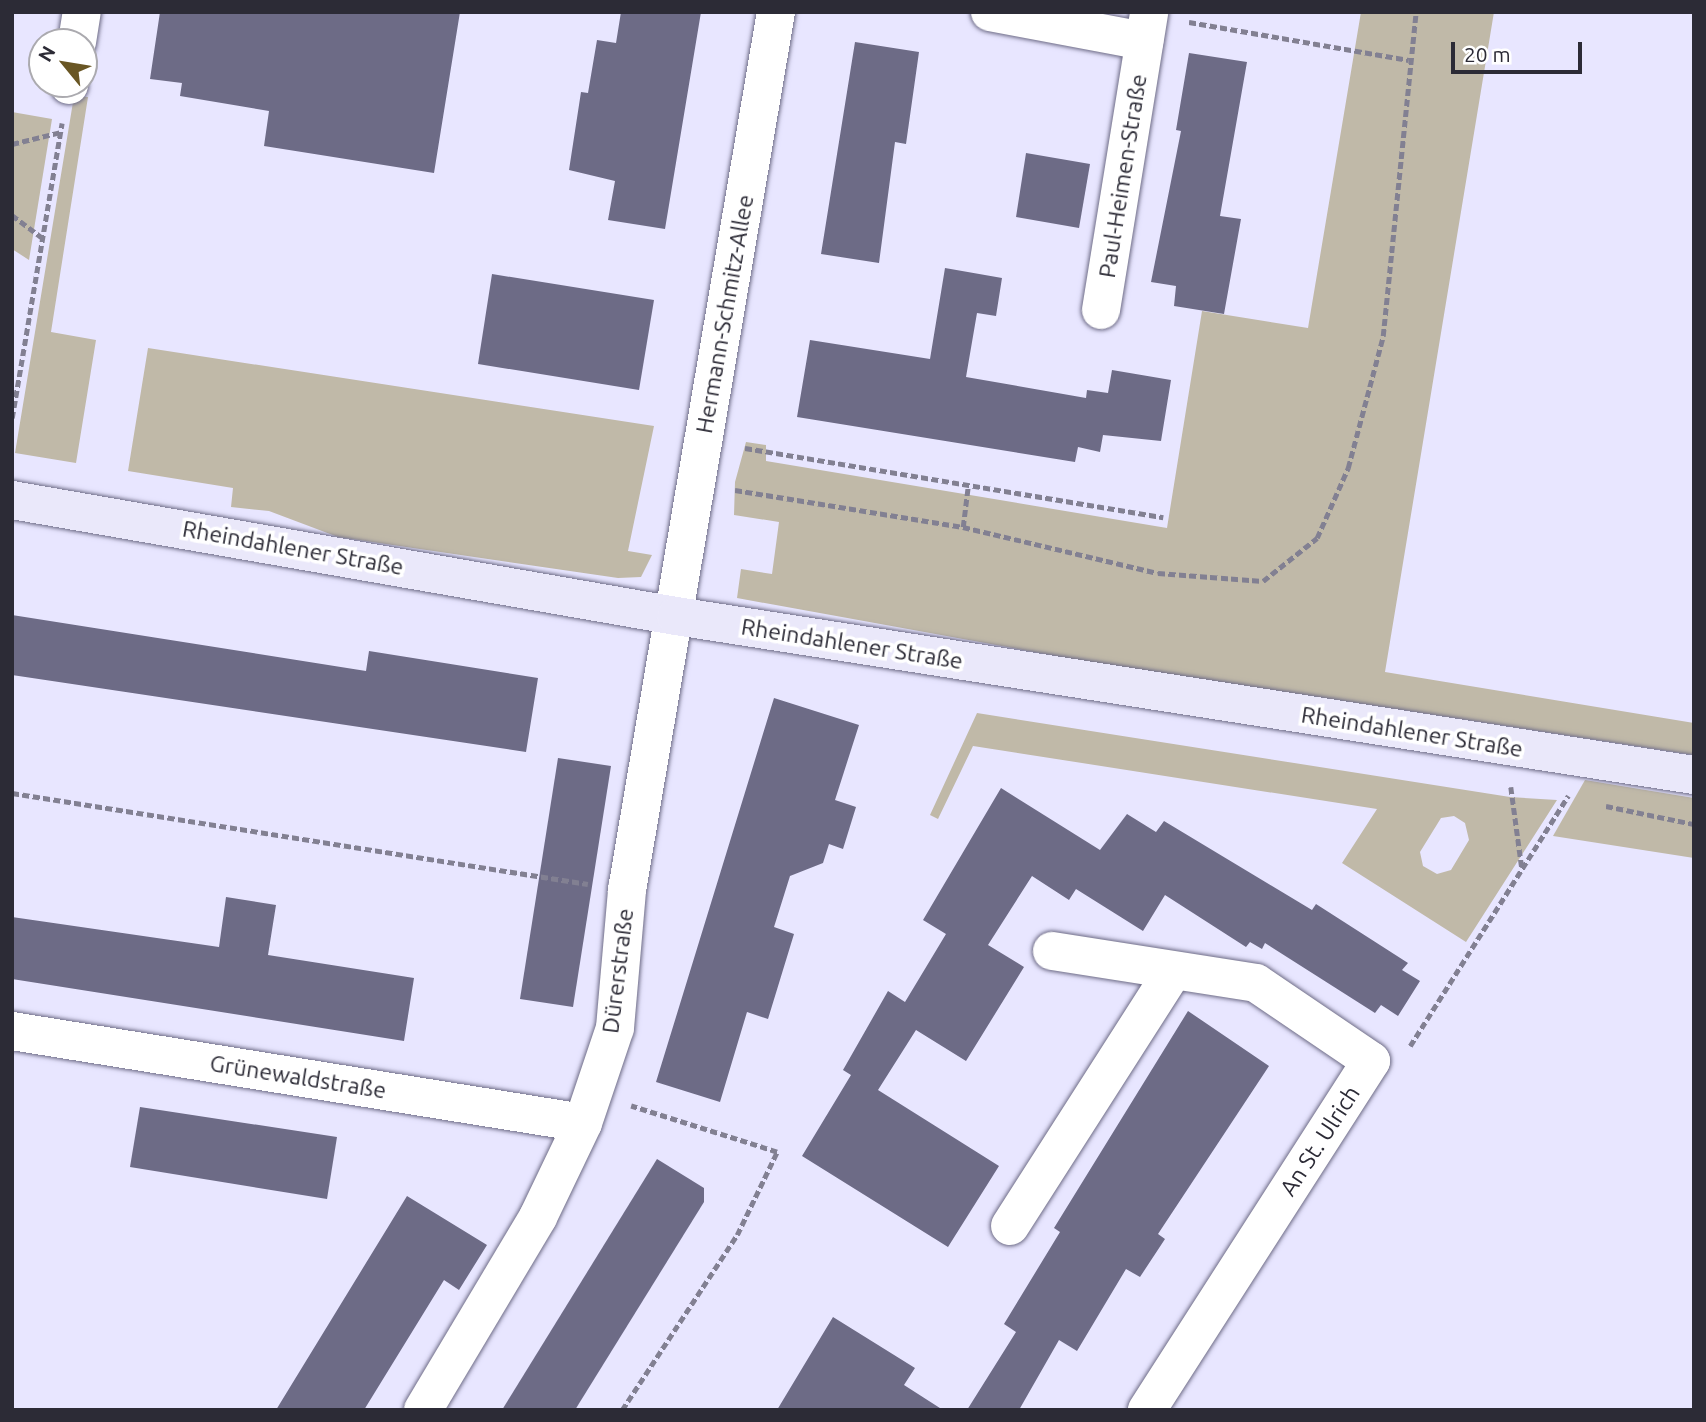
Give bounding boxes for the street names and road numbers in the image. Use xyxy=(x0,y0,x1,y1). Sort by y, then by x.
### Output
street label: Paul-Heimen-Straße xyxy=(1093,72,1153,280)
street label: Hermann-Schmitz-Allee xyxy=(690,192,760,436)
street label: Rheindahlener Straße xyxy=(180,515,406,581)
street label: Rheindahlener Straße xyxy=(739,613,965,675)
street label: Rheindahlener Straße xyxy=(1299,701,1525,763)
street label: Dürerstraße xyxy=(597,907,639,1035)
street label: Grünewaldstraße xyxy=(208,1049,388,1105)
street label: An St. Ulrich xyxy=(1274,1081,1366,1201)

